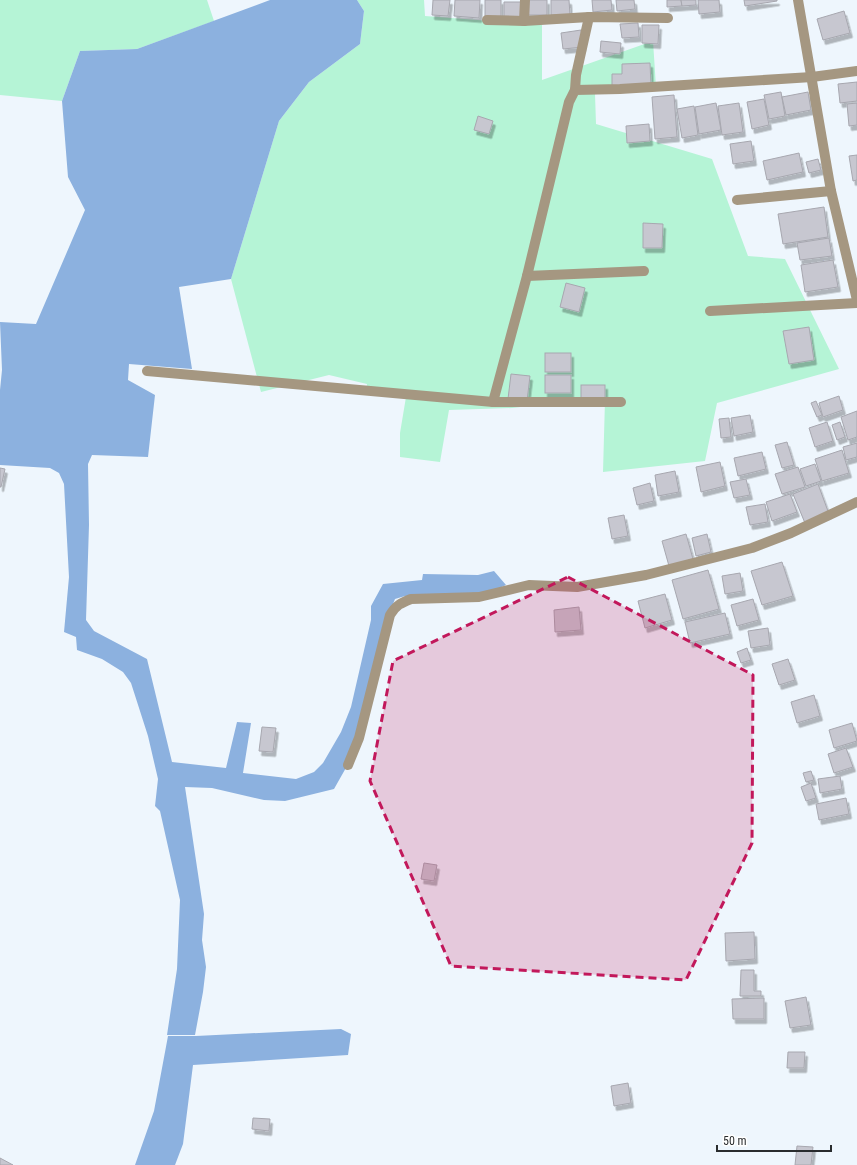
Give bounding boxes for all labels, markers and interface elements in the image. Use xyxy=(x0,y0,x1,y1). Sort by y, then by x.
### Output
scale bar xyxy=(717,1127,831,1153)
text: 50 m xyxy=(723,1134,747,1148)

